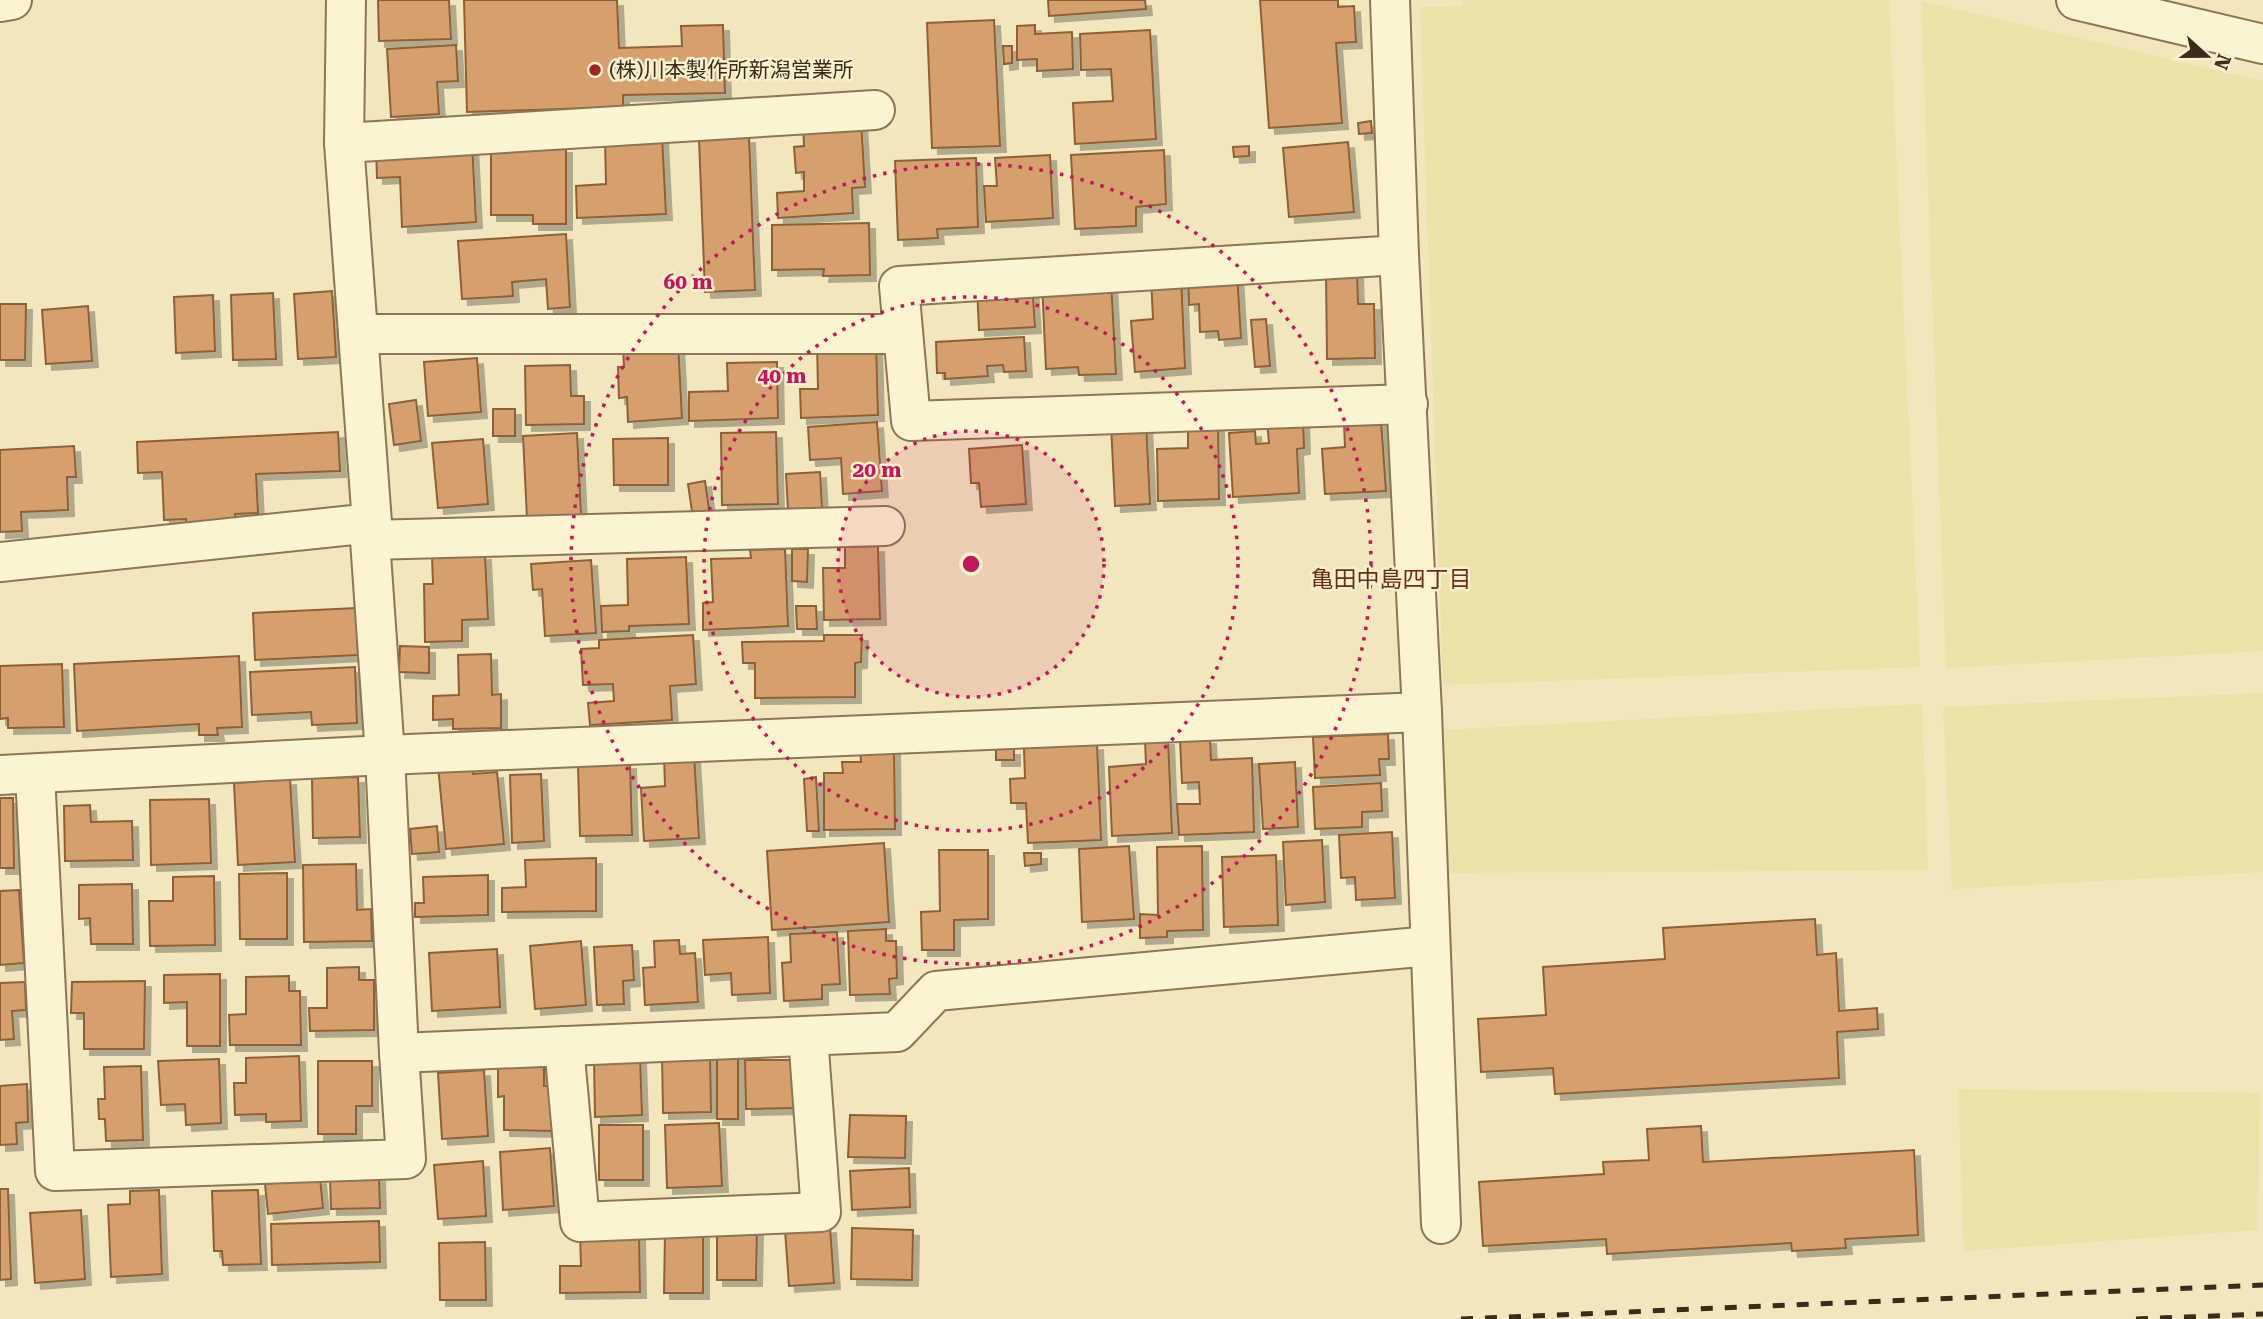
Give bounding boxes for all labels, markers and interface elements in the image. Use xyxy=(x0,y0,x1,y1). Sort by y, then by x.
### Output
north arrow xyxy=(2172,21,2242,91)
text: N xyxy=(2209,51,2236,73)
place label: (株)川本製作所新潟営業所 xyxy=(609,58,854,82)
marker: (株)川本製作所新潟営業所 xyxy=(587,62,603,78)
text: 60 m xyxy=(663,270,713,294)
text: 40 m xyxy=(757,364,807,388)
text: 20 m xyxy=(852,458,902,482)
centre of rings xyxy=(959,552,983,576)
district label: 亀田中島四丁目 xyxy=(1311,566,1472,593)

